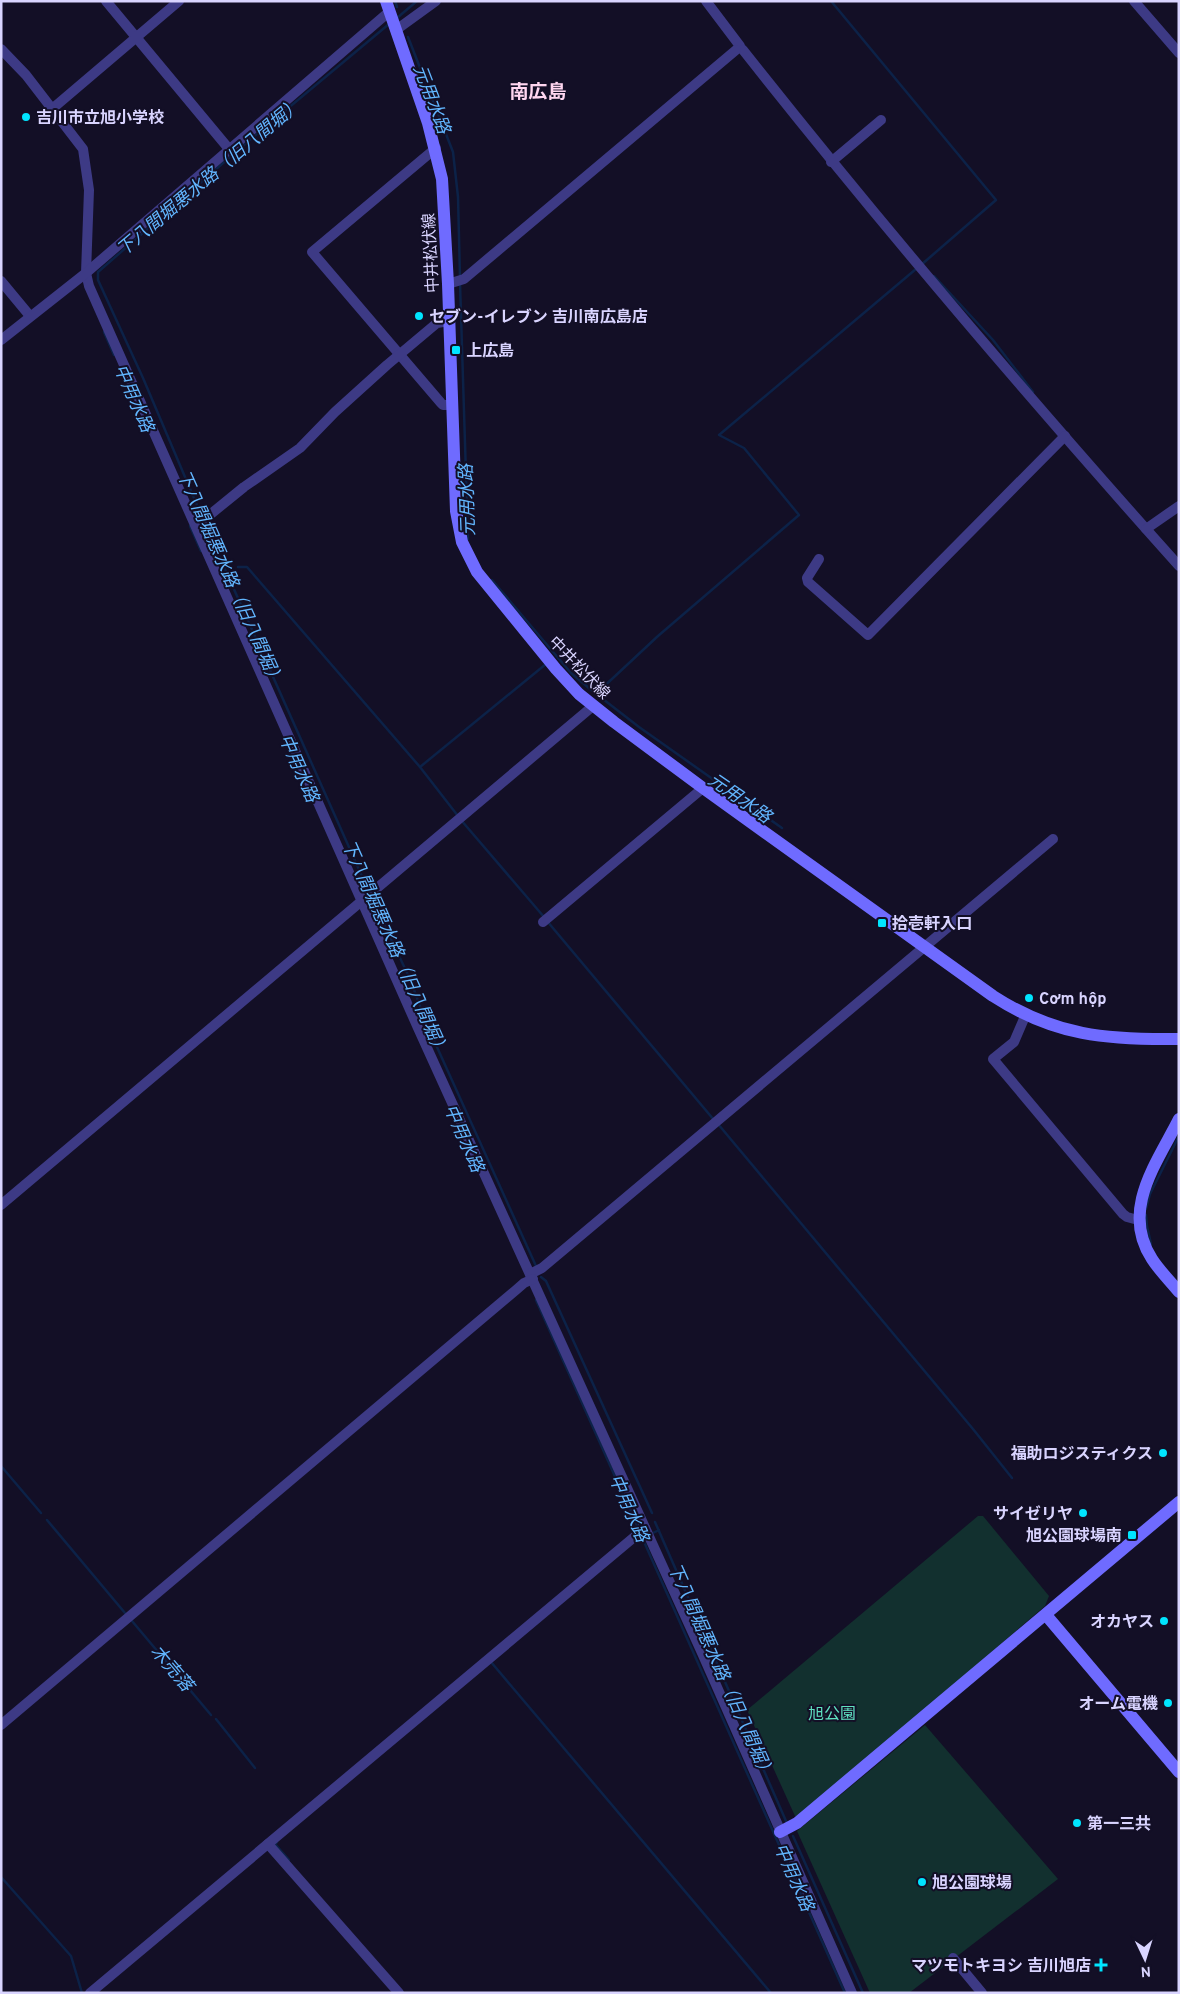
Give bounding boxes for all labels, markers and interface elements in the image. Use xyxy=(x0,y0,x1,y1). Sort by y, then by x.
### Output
water label: 元用水路 xyxy=(407,62,455,139)
district label: 南広島 xyxy=(509,81,567,105)
water label: 下八間堀悪水路（旧八間堀） xyxy=(113,94,307,262)
place label: 吉川市立旭小学校 xyxy=(36,109,164,129)
marker: 吉川市立旭小学校 xyxy=(20,111,32,123)
street label: 中井松伏線 xyxy=(420,212,444,293)
place label: セブン-イレブン 吉川南広島店 xyxy=(429,308,648,328)
marker: セブン-イレブン 吉川南広島店 xyxy=(413,310,425,322)
place label: 上広島 xyxy=(466,342,514,362)
marker: 上広島 xyxy=(450,344,462,356)
water label: 中用水路 xyxy=(107,361,159,438)
water label: 元用水路 xyxy=(456,462,481,536)
water label: 下八間堀悪水路（旧八間堀） xyxy=(171,467,287,690)
street label: 中井松伏線 xyxy=(544,633,614,704)
water label: 中用水路 xyxy=(272,731,324,808)
water label: 元用水路 xyxy=(703,769,777,830)
water label: 下八間堀悪水路（旧八間堀） xyxy=(336,837,452,1060)
place label: 拾壱軒入口 xyxy=(892,914,972,935)
marker: 拾壱軒入口 xyxy=(876,917,888,929)
place label: Cơm hộp xyxy=(1039,990,1107,1010)
marker: Cơm hộp xyxy=(1023,992,1035,1004)
water label: 中用水路 xyxy=(437,1101,489,1178)
place label: 福助ロジスティクス xyxy=(1010,1445,1153,1465)
marker: 福助ロジスティクス xyxy=(1157,1447,1169,1459)
water label: 中用水路 xyxy=(602,1471,654,1548)
place label: サイゼリヤ xyxy=(993,1505,1073,1525)
marker: サイゼリヤ xyxy=(1077,1507,1089,1519)
place label: 旭公園球場南 xyxy=(1026,1527,1122,1547)
marker: 旭公園球場南 xyxy=(1126,1529,1138,1541)
water label: 下八間堀悪水路（旧八間堀） xyxy=(662,1560,778,1783)
place label: オカヤス xyxy=(1090,1613,1154,1633)
marker: オカヤス xyxy=(1158,1615,1170,1627)
water label: 木売落 xyxy=(145,1641,199,1699)
place label: オーム電機 xyxy=(1078,1694,1158,1715)
marker: オーム電機 xyxy=(1162,1697,1174,1709)
park label: 旭公園 xyxy=(808,1705,856,1725)
place label: 第一三共 xyxy=(1087,1815,1151,1835)
marker: 第一三共 xyxy=(1071,1817,1083,1829)
water label: 中用水路 xyxy=(767,1840,819,1917)
place label: 旭公園球場 xyxy=(932,1874,1012,1894)
marker: 旭公園球場 xyxy=(916,1876,928,1888)
north arrow xyxy=(1120,1934,1170,1984)
place label: マツモトキヨシ 吉川旭店 xyxy=(911,1957,1091,1977)
marker: マツモトキヨシ 吉川旭店 xyxy=(1095,1959,1107,1971)
text: N xyxy=(1140,1962,1151,1979)

